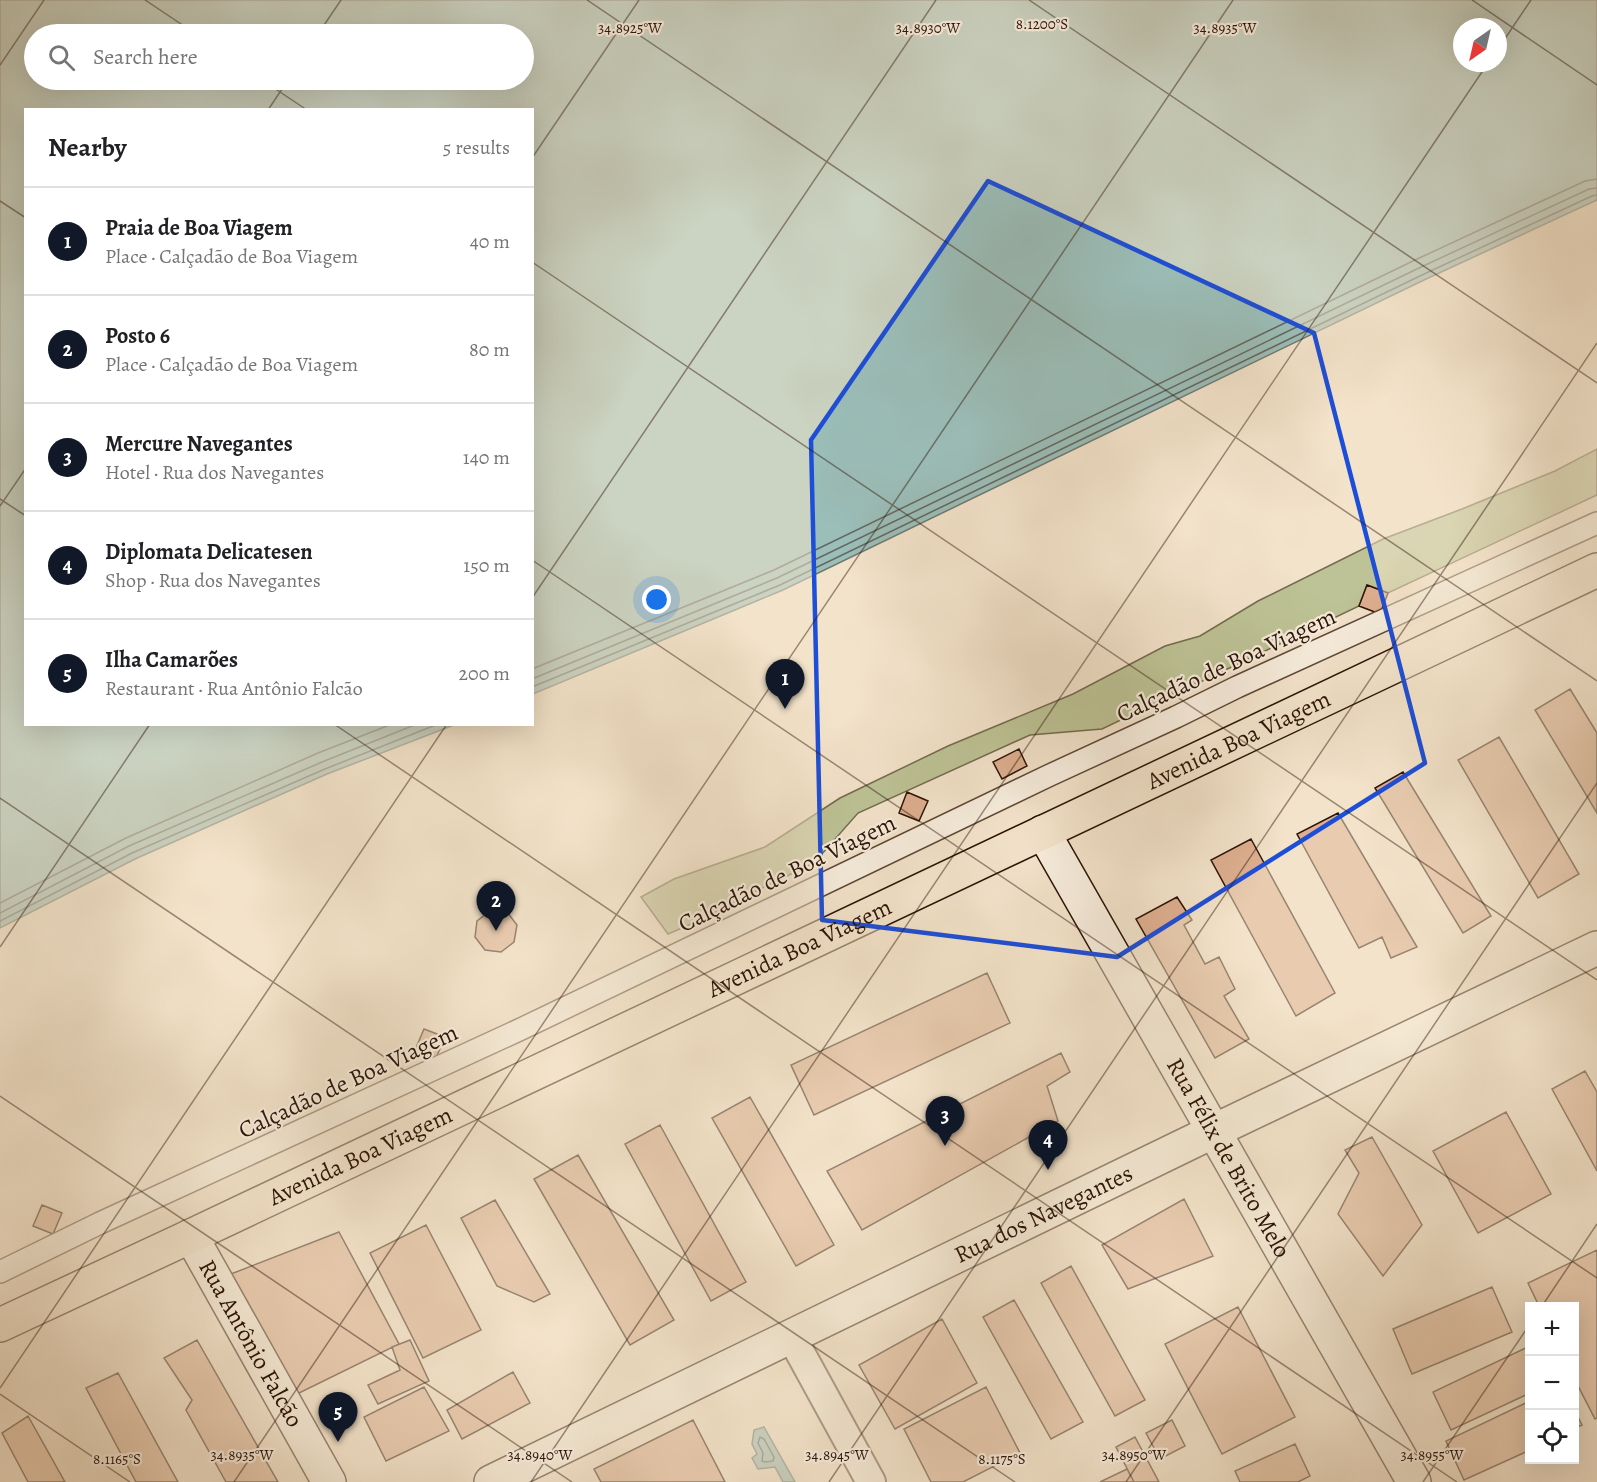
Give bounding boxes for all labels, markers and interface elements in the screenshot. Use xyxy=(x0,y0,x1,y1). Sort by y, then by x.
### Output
text: 8.1200°S xyxy=(1016,14,1068,34)
text: 34.8925°W xyxy=(598,18,662,38)
text: 34.8930°W xyxy=(896,18,960,38)
text: 34.8935°W xyxy=(1194,18,1256,38)
north arrow xyxy=(1453,18,1507,72)
search box xyxy=(24,24,534,90)
icon: search xyxy=(45,41,78,74)
text: Search here xyxy=(93,42,198,72)
text: Nearby xyxy=(48,130,127,165)
text: 5 results xyxy=(443,134,510,161)
text: Praia de Boa Viagem xyxy=(105,213,293,243)
text: 1 xyxy=(64,228,71,255)
text: 40 m xyxy=(470,228,510,255)
text: Place · Calçadão de Boa Viagem xyxy=(105,243,358,270)
text: Posto 6 xyxy=(105,321,170,351)
text: 2 xyxy=(63,336,72,363)
text: 80 m xyxy=(469,336,510,363)
text: Place · Calçadão de Boa Viagem xyxy=(105,351,358,378)
text: Mercure Navegantes xyxy=(105,429,293,459)
text: 3 xyxy=(63,444,72,471)
text: 140 m xyxy=(463,444,510,471)
text: Hotel · Rua dos Navegantes xyxy=(105,459,324,486)
text: Diplomata Delicatesen xyxy=(105,537,313,567)
text: 4 xyxy=(63,552,72,579)
text: 150 m xyxy=(463,552,510,579)
text: Shop · Rua dos Navegantes xyxy=(105,567,321,594)
your location xyxy=(642,585,671,614)
street label: Calçadão de Boa Viagem xyxy=(1111,600,1341,730)
text: Ilha Camarões xyxy=(105,645,238,675)
text: 5 xyxy=(63,660,72,687)
text: 200 m xyxy=(459,660,510,687)
pin: 1 xyxy=(766,660,804,709)
text: Restaurant · Rua Antônio Falcão xyxy=(105,675,363,702)
street label: Avenida Boa Viagem xyxy=(1141,682,1336,797)
street label: Calçadão de Boa Viagem xyxy=(673,806,901,940)
pin: 2 xyxy=(476,882,516,931)
street label: Avenida Boa Viagem xyxy=(701,891,897,1005)
street label: Calçadão de Boa Viagem xyxy=(233,1016,463,1146)
street label: Rua Félix de Brito Melo xyxy=(1159,1052,1299,1263)
pin: 3 xyxy=(926,1096,964,1146)
street label: Avenida Boa Viagem xyxy=(262,1099,457,1213)
pin: 4 xyxy=(1028,1120,1068,1170)
street label: Rua dos Navegantes xyxy=(949,1157,1138,1271)
street label: Rua Antônio Falcão xyxy=(191,1254,311,1433)
map controls xyxy=(1525,1302,1579,1464)
button: + xyxy=(1525,1302,1579,1356)
button: − xyxy=(1525,1356,1579,1410)
pin: 5 xyxy=(318,1392,358,1442)
button: locate xyxy=(1525,1410,1579,1464)
text: 34.8935°W xyxy=(211,1445,273,1465)
text: 34.8940°W xyxy=(507,1445,573,1465)
text: 34.8945°W xyxy=(805,1445,869,1465)
text: 34.8950°W xyxy=(1102,1445,1166,1465)
text: 34.8955°W xyxy=(1400,1445,1464,1465)
text: 8.1165°S xyxy=(93,1449,141,1469)
text: 8.1175°S xyxy=(978,1449,1026,1469)

